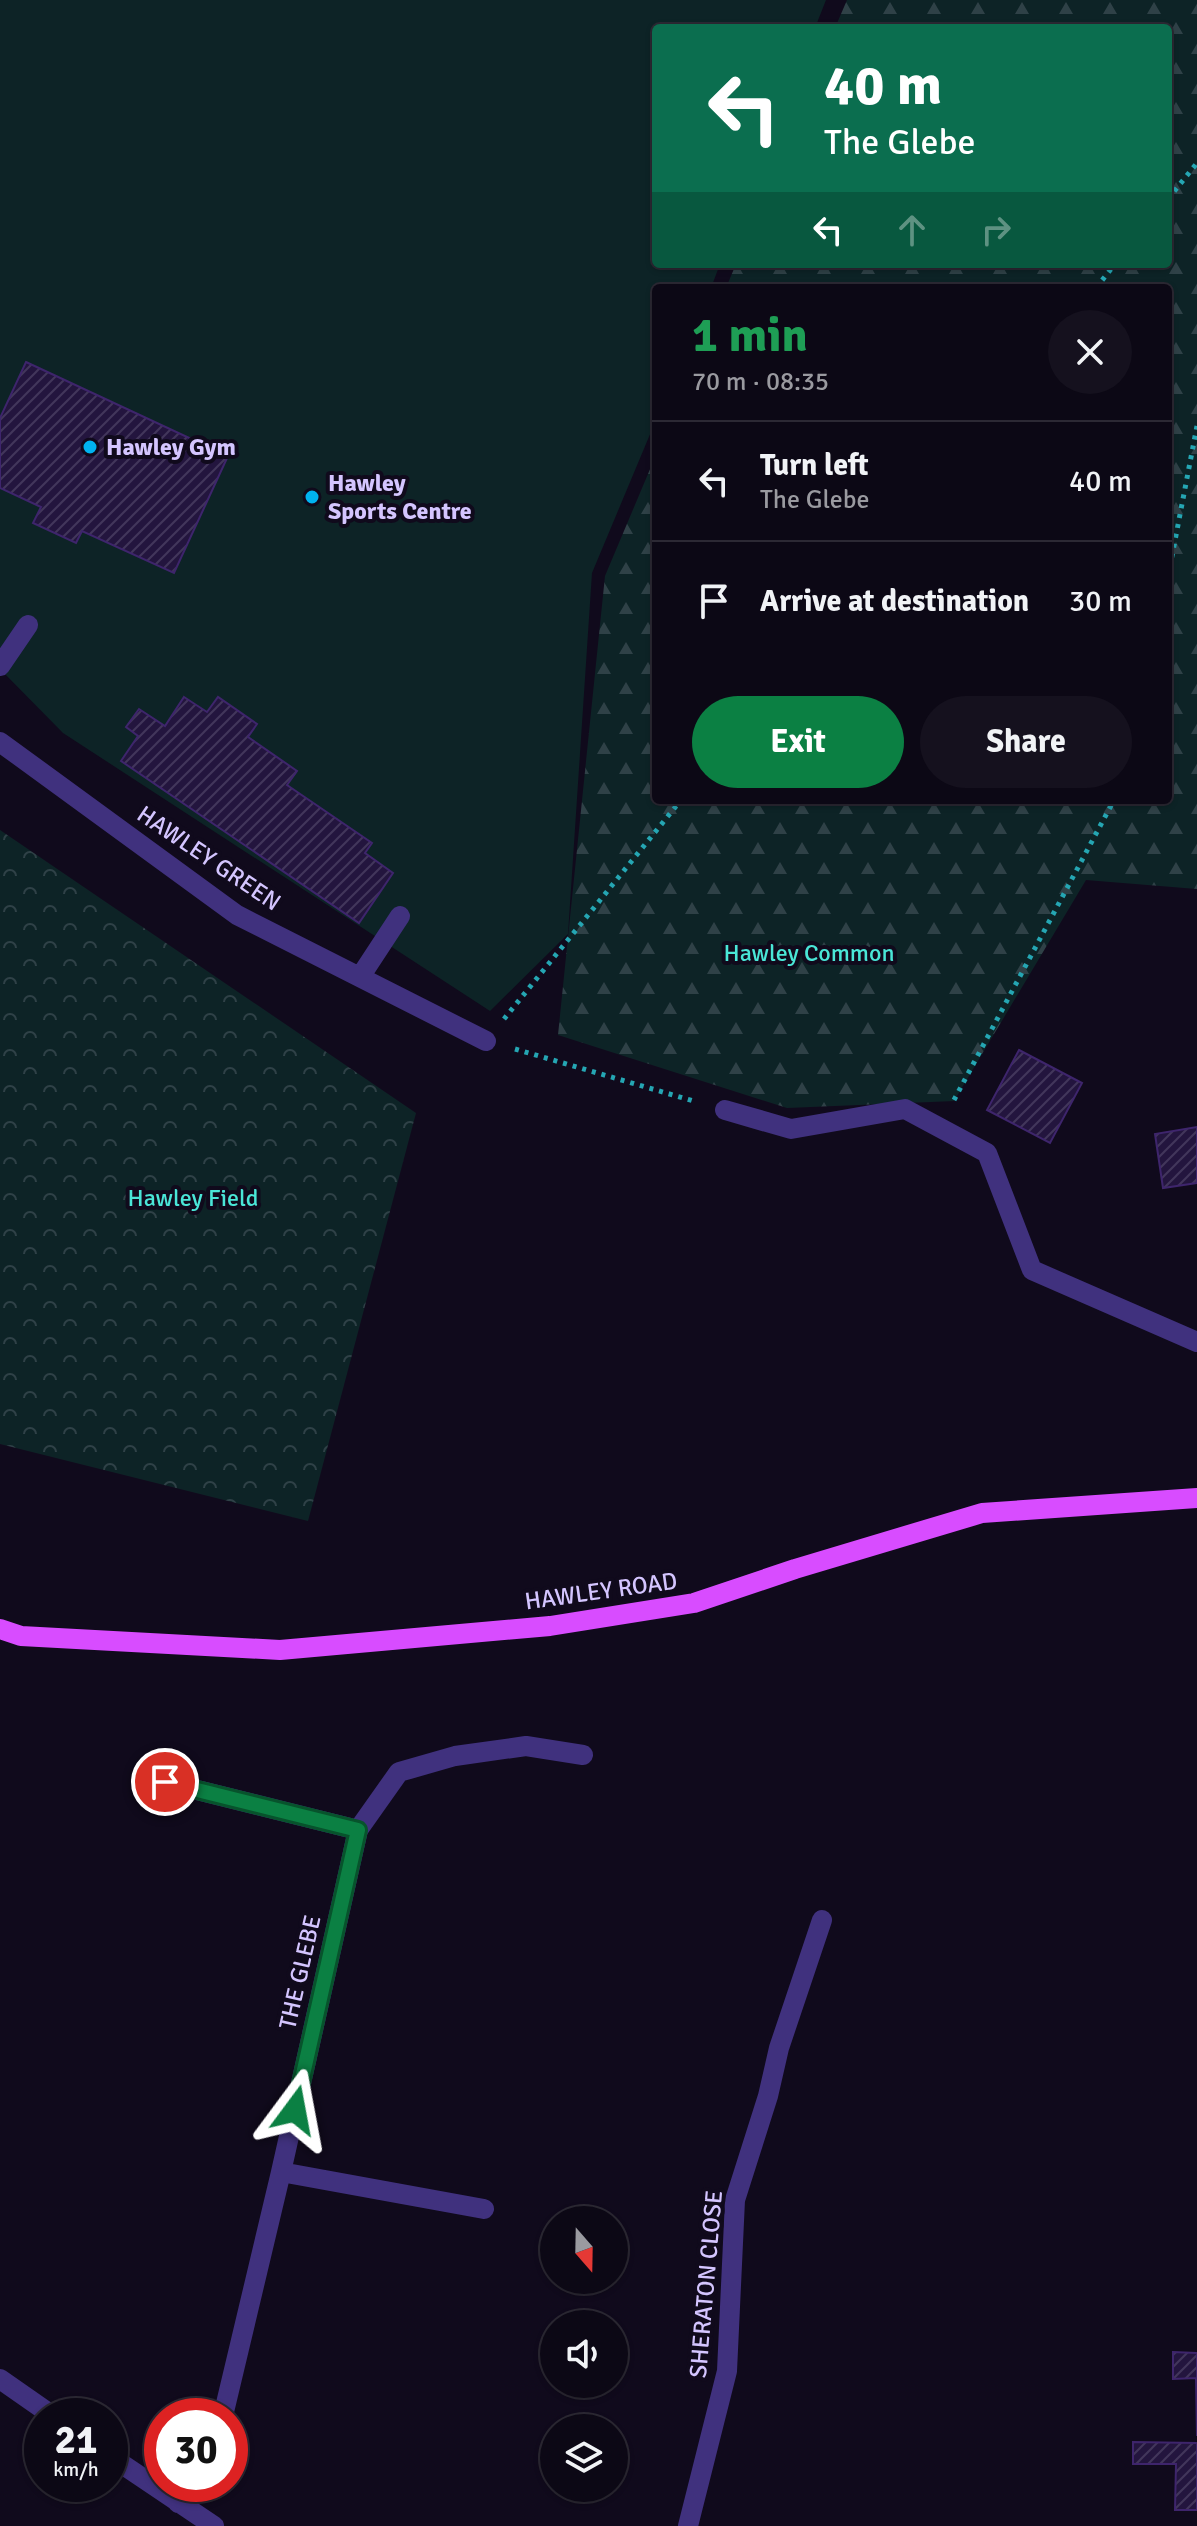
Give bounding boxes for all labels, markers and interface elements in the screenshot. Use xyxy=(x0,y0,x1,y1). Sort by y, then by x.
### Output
text: 40 m xyxy=(824,51,942,120)
icon: left xyxy=(692,56,796,160)
text: The Glebe xyxy=(824,120,976,165)
icon: left xyxy=(806,208,850,252)
icon: ahead xyxy=(890,208,934,252)
icon: right xyxy=(974,208,1018,252)
text: 1 min xyxy=(692,306,808,365)
button: close xyxy=(1048,310,1132,394)
text: 70 m · 08:35 xyxy=(692,366,829,398)
place label: Hawley Gym xyxy=(106,432,236,462)
marker: Hawley Gym xyxy=(81,438,99,456)
text: Turn left xyxy=(760,447,869,484)
icon: left xyxy=(692,459,736,503)
text: 40 m xyxy=(1069,463,1132,500)
place label: Hawley Sports Centre xyxy=(328,468,472,526)
text: The Glebe xyxy=(760,484,870,516)
marker: Hawley Sports Centre xyxy=(303,488,321,506)
icon: arrive xyxy=(692,579,736,623)
text: Arrive at destination xyxy=(760,583,1029,620)
text: 30 m xyxy=(1069,583,1132,620)
button: Exit xyxy=(692,696,904,788)
button: Share xyxy=(920,696,1132,788)
street label: HAWLEY GREEN xyxy=(131,799,287,917)
park label: Hawley Common xyxy=(723,938,895,968)
park label: Hawley Field xyxy=(127,1183,259,1213)
street label: HAWLEY ROAD xyxy=(523,1565,679,1617)
pin xyxy=(131,1748,199,1816)
icon: arrive xyxy=(143,1760,187,1804)
street label: THE GLEBE xyxy=(272,1912,328,2032)
position arrow xyxy=(253,2068,337,2152)
street label: SHERATON CLOSE xyxy=(683,2189,729,2379)
north arrow xyxy=(540,2206,628,2294)
map controls xyxy=(540,2206,628,2502)
button: sound xyxy=(540,2310,628,2398)
speed limit sign: 30 xyxy=(144,2398,248,2502)
button: layers xyxy=(540,2414,628,2502)
text: 21 xyxy=(54,2415,98,2465)
text: km/h xyxy=(53,2457,99,2482)

